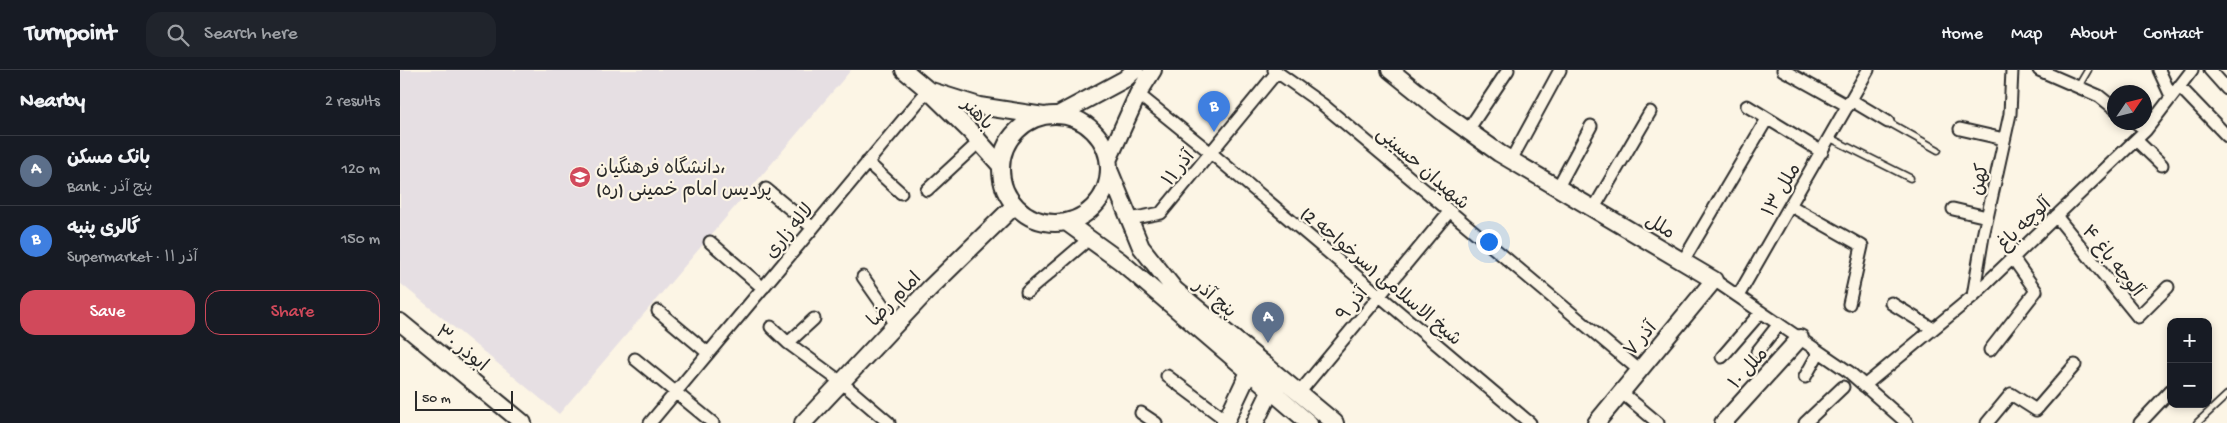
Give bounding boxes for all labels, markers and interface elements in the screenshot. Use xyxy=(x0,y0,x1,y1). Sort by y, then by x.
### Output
search box xyxy=(146,12,496,57)
text: Turnpoint xyxy=(25,20,116,49)
icon: search xyxy=(164,21,192,49)
text: Search here xyxy=(204,23,298,46)
text: Home xyxy=(1941,24,1983,45)
text: Map xyxy=(2011,24,2042,45)
text: About xyxy=(2070,24,2116,45)
text: Contact xyxy=(2144,24,2202,45)
north arrow xyxy=(2107,85,2152,130)
text: Nearby xyxy=(20,90,85,115)
pin: B xyxy=(1198,91,1230,132)
text: 2 results xyxy=(325,93,380,112)
street label: باهنر xyxy=(954,93,997,136)
street label: شهیدان حسینی xyxy=(1371,123,1473,216)
street label: آذر ۱۱ xyxy=(1157,144,1202,192)
text: بانک مسکن xyxy=(67,148,150,171)
place label: دانشگاه فرهنگیان، پردیس امام خمینی (ره) xyxy=(596,156,772,203)
street label: ملل ۱۳ xyxy=(1759,160,1807,222)
text: A xyxy=(31,161,41,180)
text: 120 m xyxy=(341,161,380,180)
street label: کهن xyxy=(1967,162,1996,198)
school or university icon: دانشگاه فرهنگیان، پردیس امام خمینی (ره) xyxy=(568,165,592,189)
text: Bank · پنج آذر xyxy=(67,179,152,198)
street label: آلوچه باغ xyxy=(1992,192,2058,257)
street label: لاله زاری xyxy=(761,200,820,264)
street label: شیخ الاسلامی (سرخواجه 2) xyxy=(1294,203,1465,352)
street label: ملل xyxy=(1640,210,1678,246)
text: گالری پنبه xyxy=(67,218,141,241)
street label: ۴ آلوچه باغ xyxy=(2075,220,2150,304)
your location xyxy=(1476,229,1502,255)
text: B xyxy=(32,231,40,250)
text: 150 m xyxy=(341,231,380,250)
text: Supermarket · آذر ۱۱ xyxy=(67,249,197,268)
street label: امام رضا xyxy=(864,268,927,333)
street label: پنج آذر xyxy=(1186,272,1241,324)
street label: ۹ آذر xyxy=(1331,281,1375,327)
button: Save xyxy=(20,290,195,335)
button: Share xyxy=(205,290,380,335)
pin: A xyxy=(1252,302,1284,343)
street label: آذر ۷ xyxy=(1619,316,1664,363)
map controls xyxy=(2167,318,2212,408)
button: + xyxy=(2167,318,2212,363)
street label: ابوذر ۳۰ xyxy=(430,321,492,378)
street label: ۱۰ ملل xyxy=(1725,344,1774,395)
button: − xyxy=(2167,363,2212,408)
scale bar xyxy=(415,388,512,411)
text: 50 m xyxy=(422,391,451,408)

